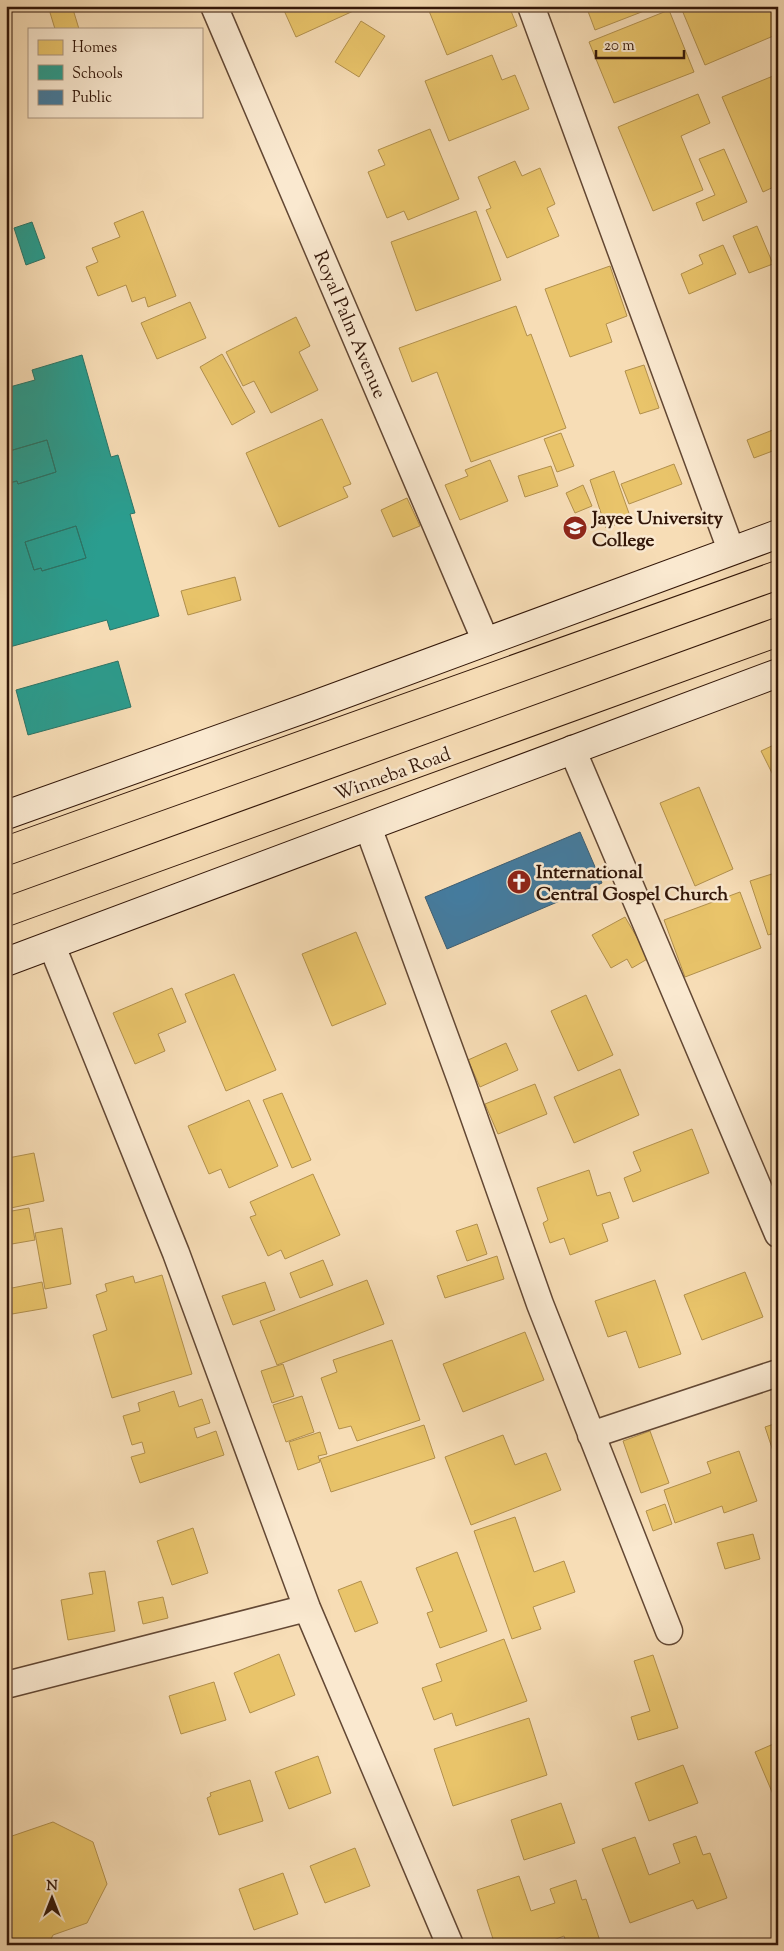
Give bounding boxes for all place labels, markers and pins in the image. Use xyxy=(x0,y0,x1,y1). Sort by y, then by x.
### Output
place label: Jayee University College xyxy=(590,506,724,555)
school or university icon: Jayee University College xyxy=(562,515,588,541)
place label: International Central Gospel Church xyxy=(536,860,729,909)
church icon: International Central Gospel Church xyxy=(506,869,532,895)

